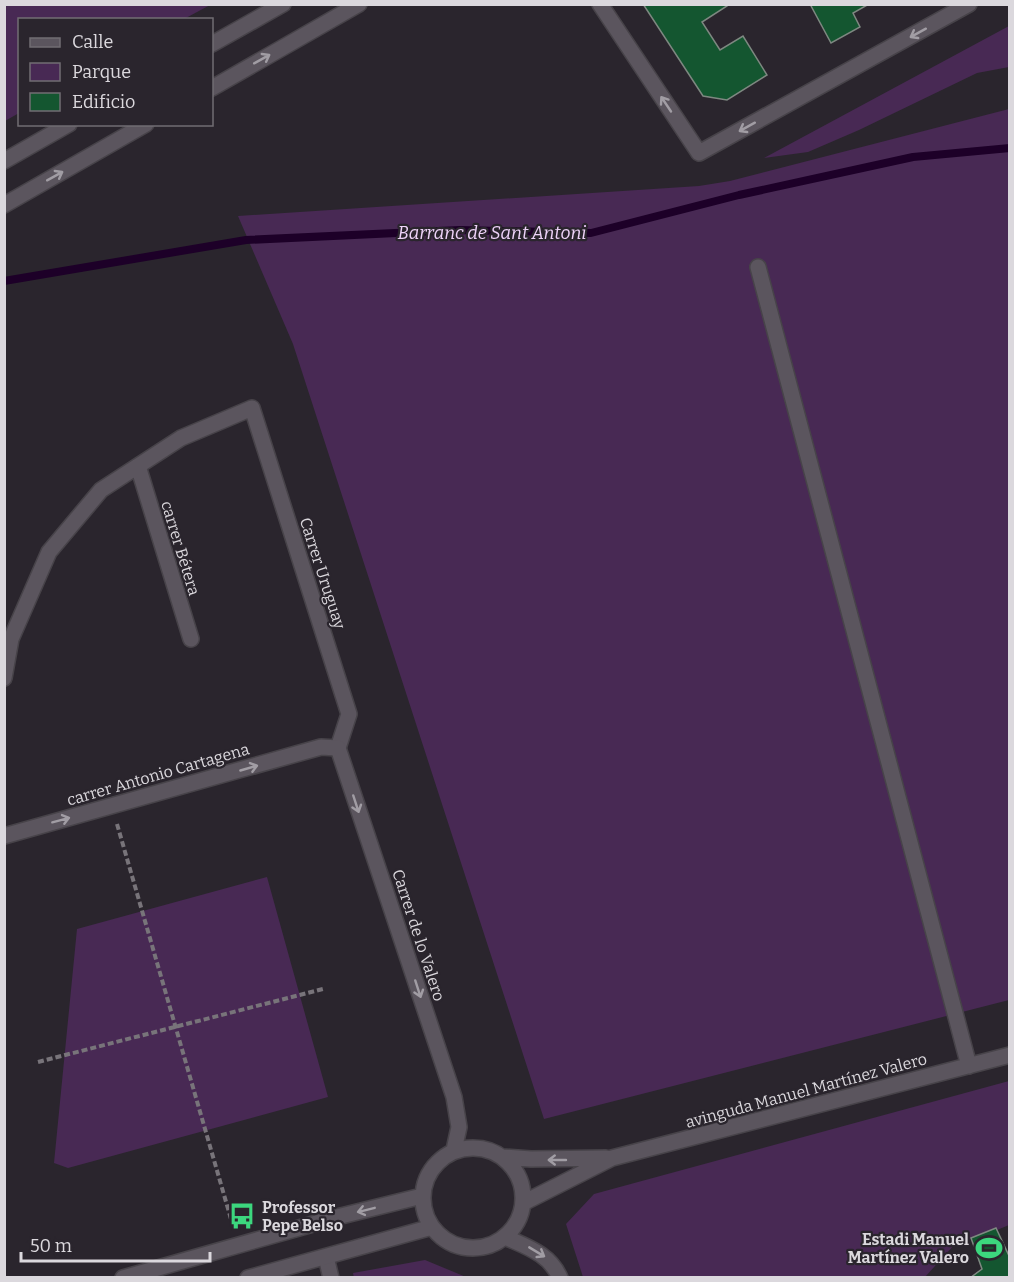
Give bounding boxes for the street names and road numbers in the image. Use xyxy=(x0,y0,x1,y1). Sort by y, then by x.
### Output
street label: carrer Bétera xyxy=(157,499,204,598)
street label: Carrer Uruguay xyxy=(296,515,350,632)
street label: carrer Antonio Cartagena xyxy=(65,739,252,810)
street label: Carrer de lo Valero xyxy=(388,867,449,1003)
street label: avinguda Manuel Martínez Valero xyxy=(683,1049,929,1132)

